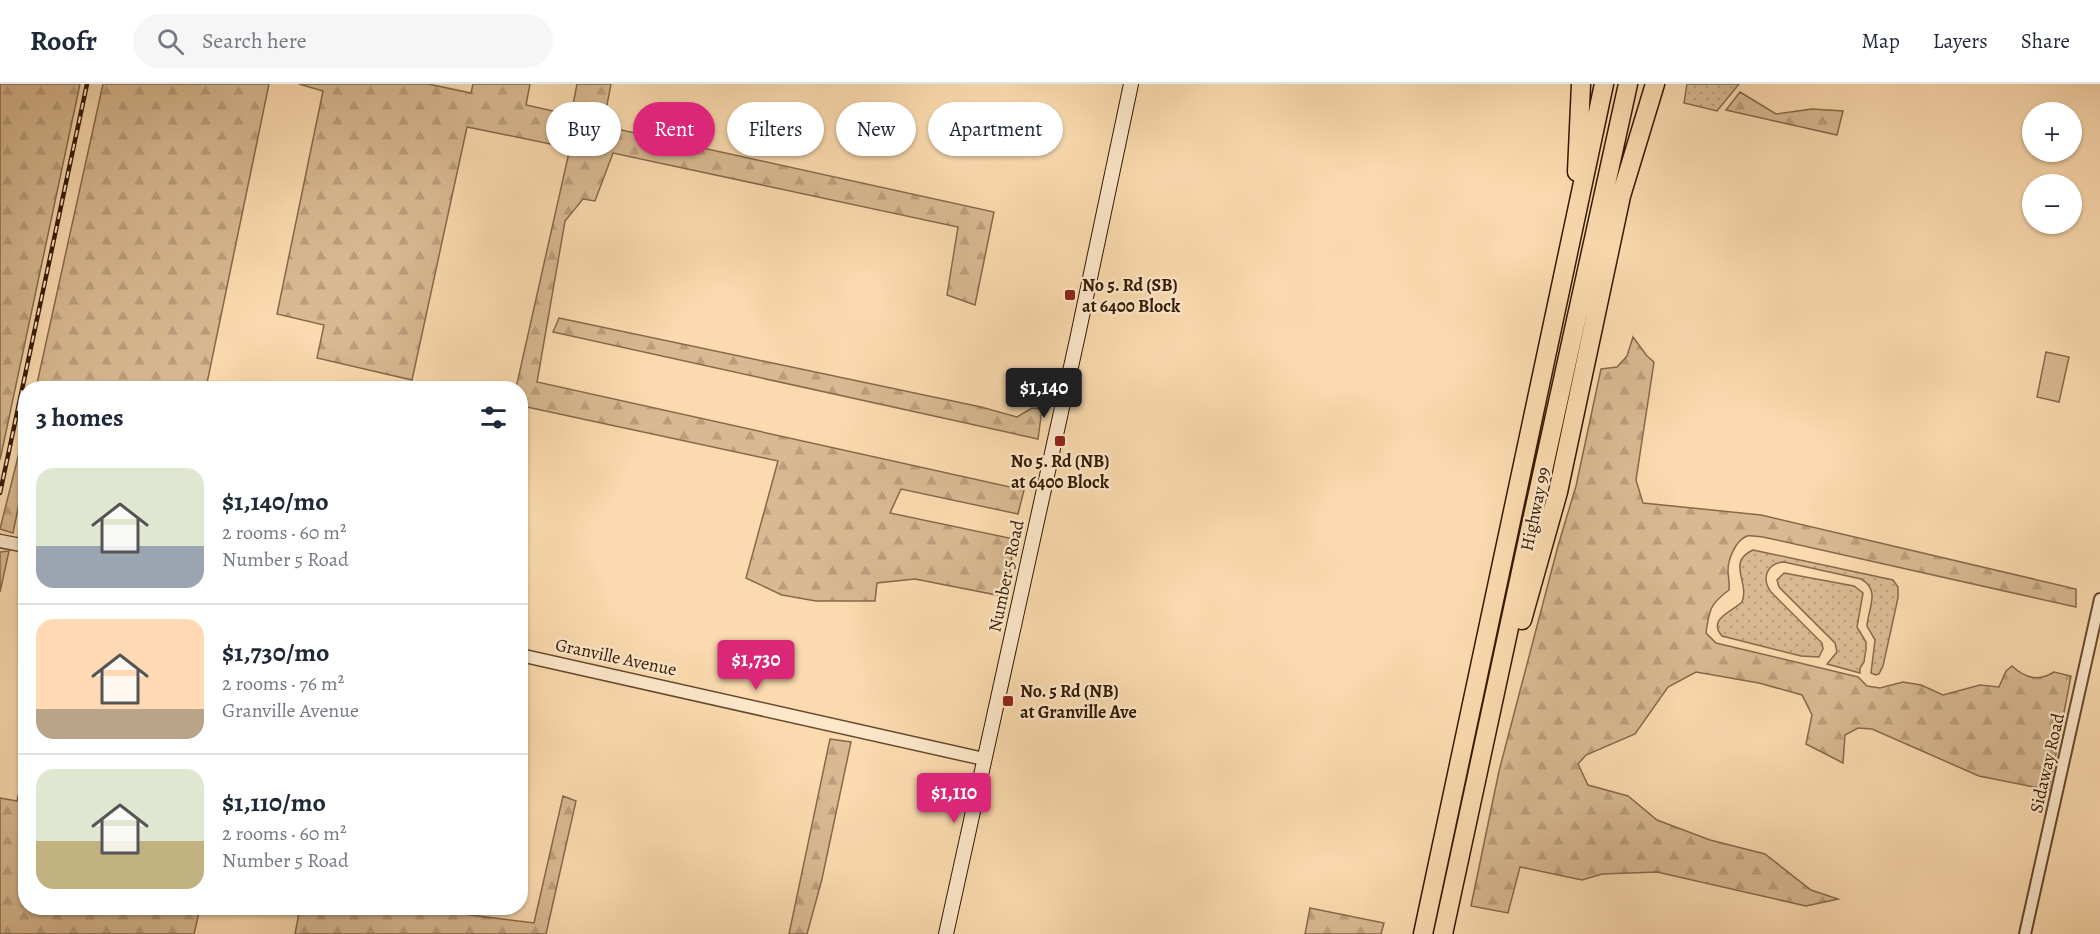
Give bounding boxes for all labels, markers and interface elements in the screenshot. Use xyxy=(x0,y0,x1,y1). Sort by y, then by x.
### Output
search box xyxy=(133,14,553,68)
text: Roofr xyxy=(30,22,97,60)
icon: search xyxy=(154,25,187,58)
text: Search here xyxy=(202,26,307,56)
text: Map xyxy=(1861,27,1900,55)
text: Layers xyxy=(1933,27,1988,55)
text: Share xyxy=(2021,27,2070,55)
chip: Buy xyxy=(546,102,621,156)
chip: Rent xyxy=(633,102,715,156)
chip: Filters xyxy=(727,102,824,156)
chip: New xyxy=(836,102,916,156)
chip: Apartment xyxy=(928,102,1063,156)
map controls xyxy=(2022,102,2082,234)
button: + xyxy=(2022,102,2082,162)
button: − xyxy=(2022,174,2082,234)
place label: No 5. Rd (SB) at 6400 Block xyxy=(1082,273,1181,318)
marker: No 5. Rd (SB) at 6400 Block xyxy=(1063,288,1077,302)
pin: $1,140 xyxy=(995,368,1093,419)
text: $1,140 xyxy=(1020,374,1068,401)
text: 3 homes xyxy=(36,400,124,435)
icon: filters xyxy=(477,401,510,434)
marker: No 5. Rd (NB) at 6400 Block xyxy=(1053,434,1067,448)
place label: No 5. Rd (NB) at 6400 Block xyxy=(1010,449,1110,494)
street label: Highway 99 xyxy=(1514,465,1556,553)
text: $1,140/mo xyxy=(222,484,329,519)
icon: home xyxy=(84,492,156,564)
street label: Number 5 Road xyxy=(982,517,1030,634)
text: 2 rooms · 60 m² xyxy=(222,519,346,546)
text: Number 5 Road xyxy=(222,546,349,573)
street label: Granville Avenue xyxy=(553,632,679,682)
text: $1,730/mo xyxy=(222,635,330,670)
pin: $1,730 xyxy=(707,640,805,691)
icon: home xyxy=(84,643,156,715)
text: $1,730 xyxy=(731,646,781,673)
text: 2 rooms · 76 m² xyxy=(222,670,344,697)
place label: No. 5 Rd (NB) at Granville Ave xyxy=(1020,679,1137,724)
marker: No. 5 Rd (NB) at Granville Ave xyxy=(1001,694,1015,708)
text: Granville Avenue xyxy=(222,697,359,724)
street label: Sidaway Road xyxy=(2024,710,2070,815)
pin: $1,110 xyxy=(905,773,1003,824)
text: $1,110 xyxy=(931,779,977,806)
text: $1,110/mo xyxy=(222,785,326,820)
icon: home xyxy=(84,793,156,865)
text: 2 rooms · 60 m² xyxy=(222,820,346,847)
text: Number 5 Road xyxy=(222,847,349,874)

